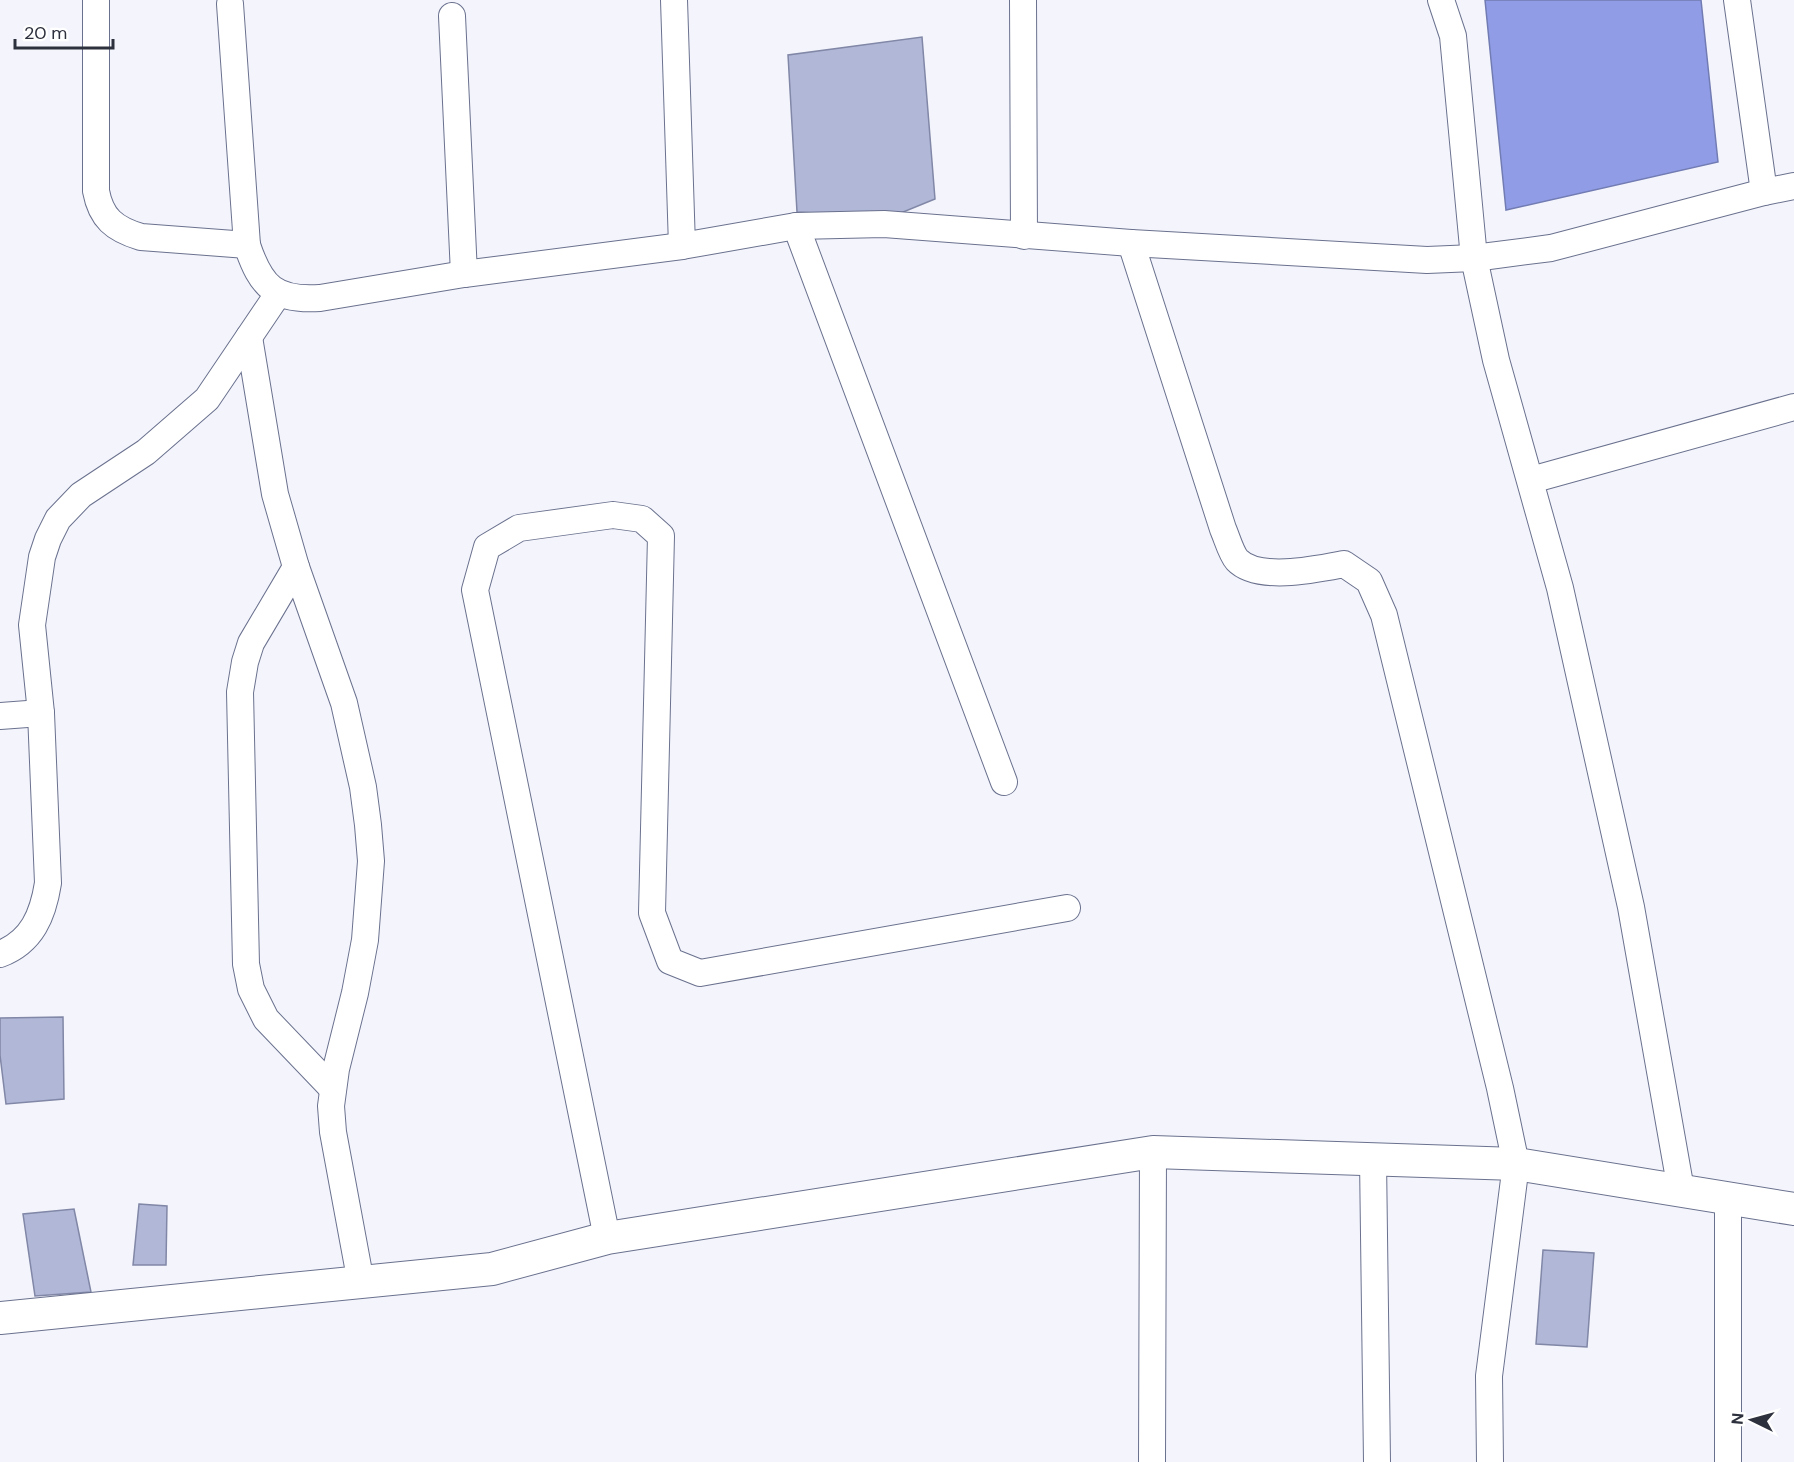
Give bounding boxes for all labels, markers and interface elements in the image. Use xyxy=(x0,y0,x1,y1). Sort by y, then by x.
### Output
scale bar xyxy=(15,12,112,50)
text: 20 m xyxy=(24,21,67,45)
north arrow xyxy=(1722,1390,1782,1450)
text: N xyxy=(1727,1412,1749,1425)

